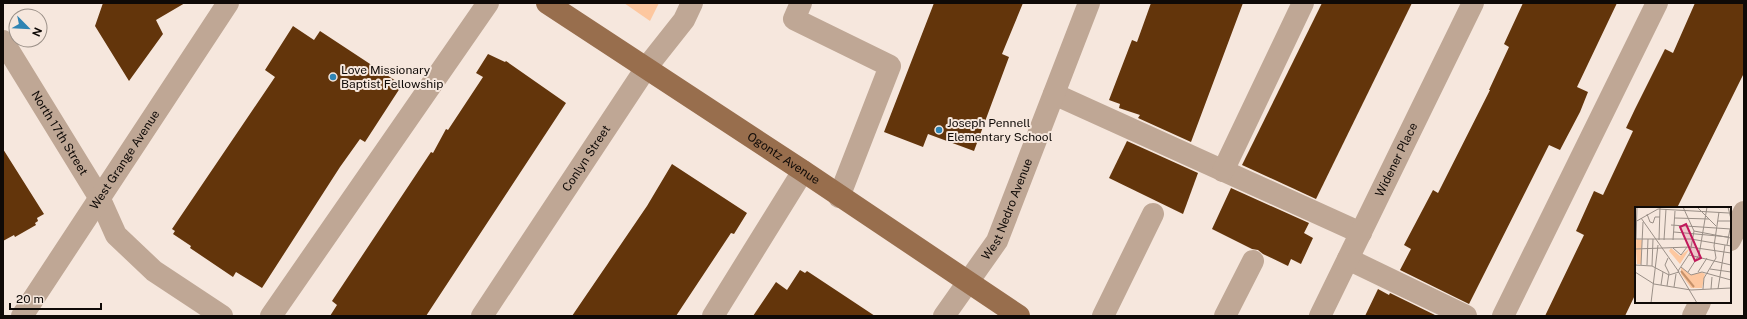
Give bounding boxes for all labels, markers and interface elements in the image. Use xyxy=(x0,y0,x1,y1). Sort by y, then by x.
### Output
north arrow xyxy=(8,8,48,48)
text: N xyxy=(30,26,44,38)
place label: Love Missionary Baptist Fellowship xyxy=(341,63,443,91)
marker: Love Missionary Baptist Fellowship xyxy=(328,72,338,82)
street label: North 17th Street xyxy=(28,88,91,178)
street label: West Grange Avenue xyxy=(87,107,163,212)
place label: Joseph Pennell Elementary School xyxy=(947,116,1053,144)
street label: Widener Place xyxy=(1372,120,1421,199)
street label: Conlyn Street xyxy=(559,122,613,194)
marker: Joseph Pennell Elementary School xyxy=(934,125,944,135)
street label: Ogontz Avenue xyxy=(745,129,823,187)
street label: West Nedro Avenue xyxy=(979,156,1035,263)
inset map xyxy=(1635,207,1731,303)
scale bar xyxy=(10,285,101,311)
text: 20 m xyxy=(16,292,44,306)

